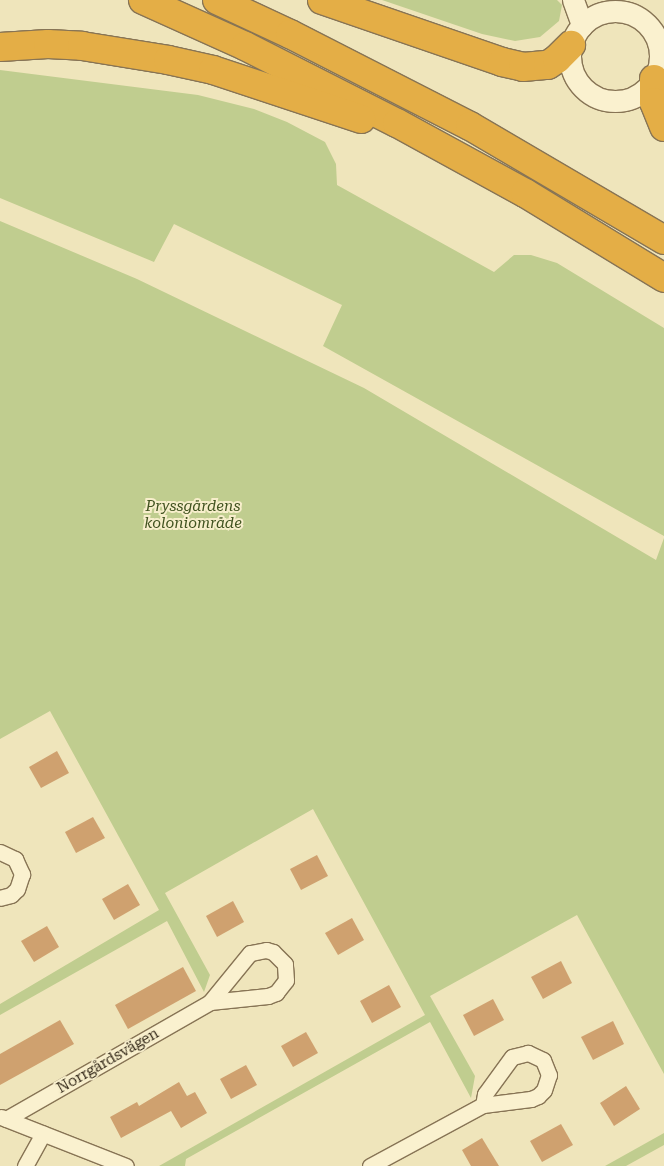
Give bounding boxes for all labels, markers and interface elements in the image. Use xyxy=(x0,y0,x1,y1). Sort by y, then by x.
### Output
park label: Pryssgårdens koloniområde xyxy=(144,497,242,532)
street label: Norrgårdsvägen xyxy=(54,1025,162,1097)

